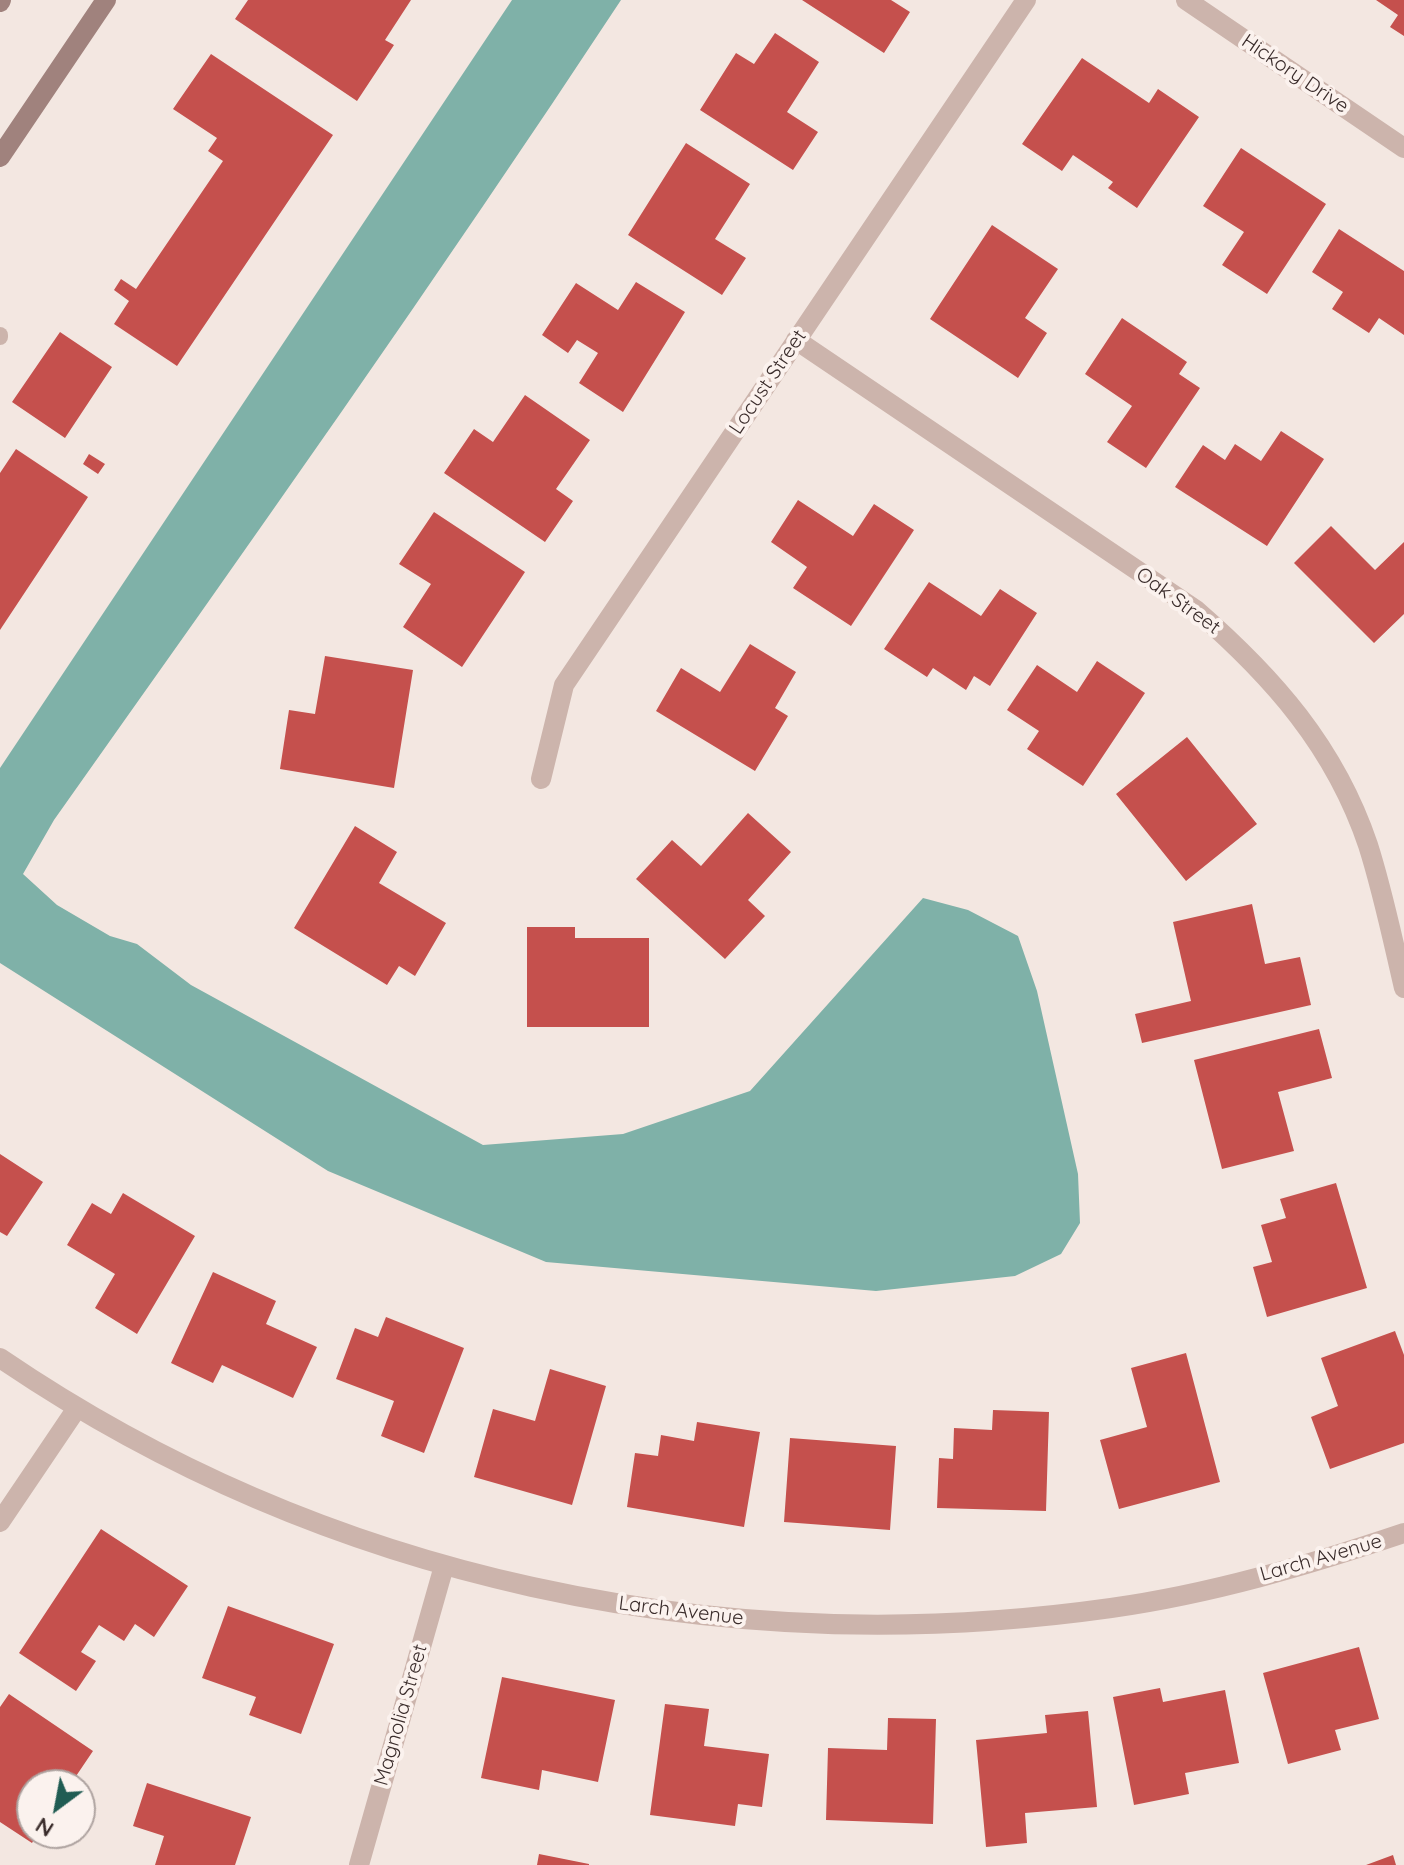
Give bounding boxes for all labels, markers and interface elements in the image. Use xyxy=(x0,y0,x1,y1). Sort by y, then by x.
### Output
street label: Hickory Drive xyxy=(1237,29,1353,119)
street label: Locust Street xyxy=(724,325,812,439)
street label: Oak Street xyxy=(1131,562,1225,640)
street label: Larch Avenue xyxy=(1257,1529,1385,1587)
street label: Larch Avenue xyxy=(617,1591,745,1631)
street label: Magnolia Street xyxy=(369,1642,433,1788)
north arrow xyxy=(16,1769,96,1849)
text: N xyxy=(30,1812,59,1844)

